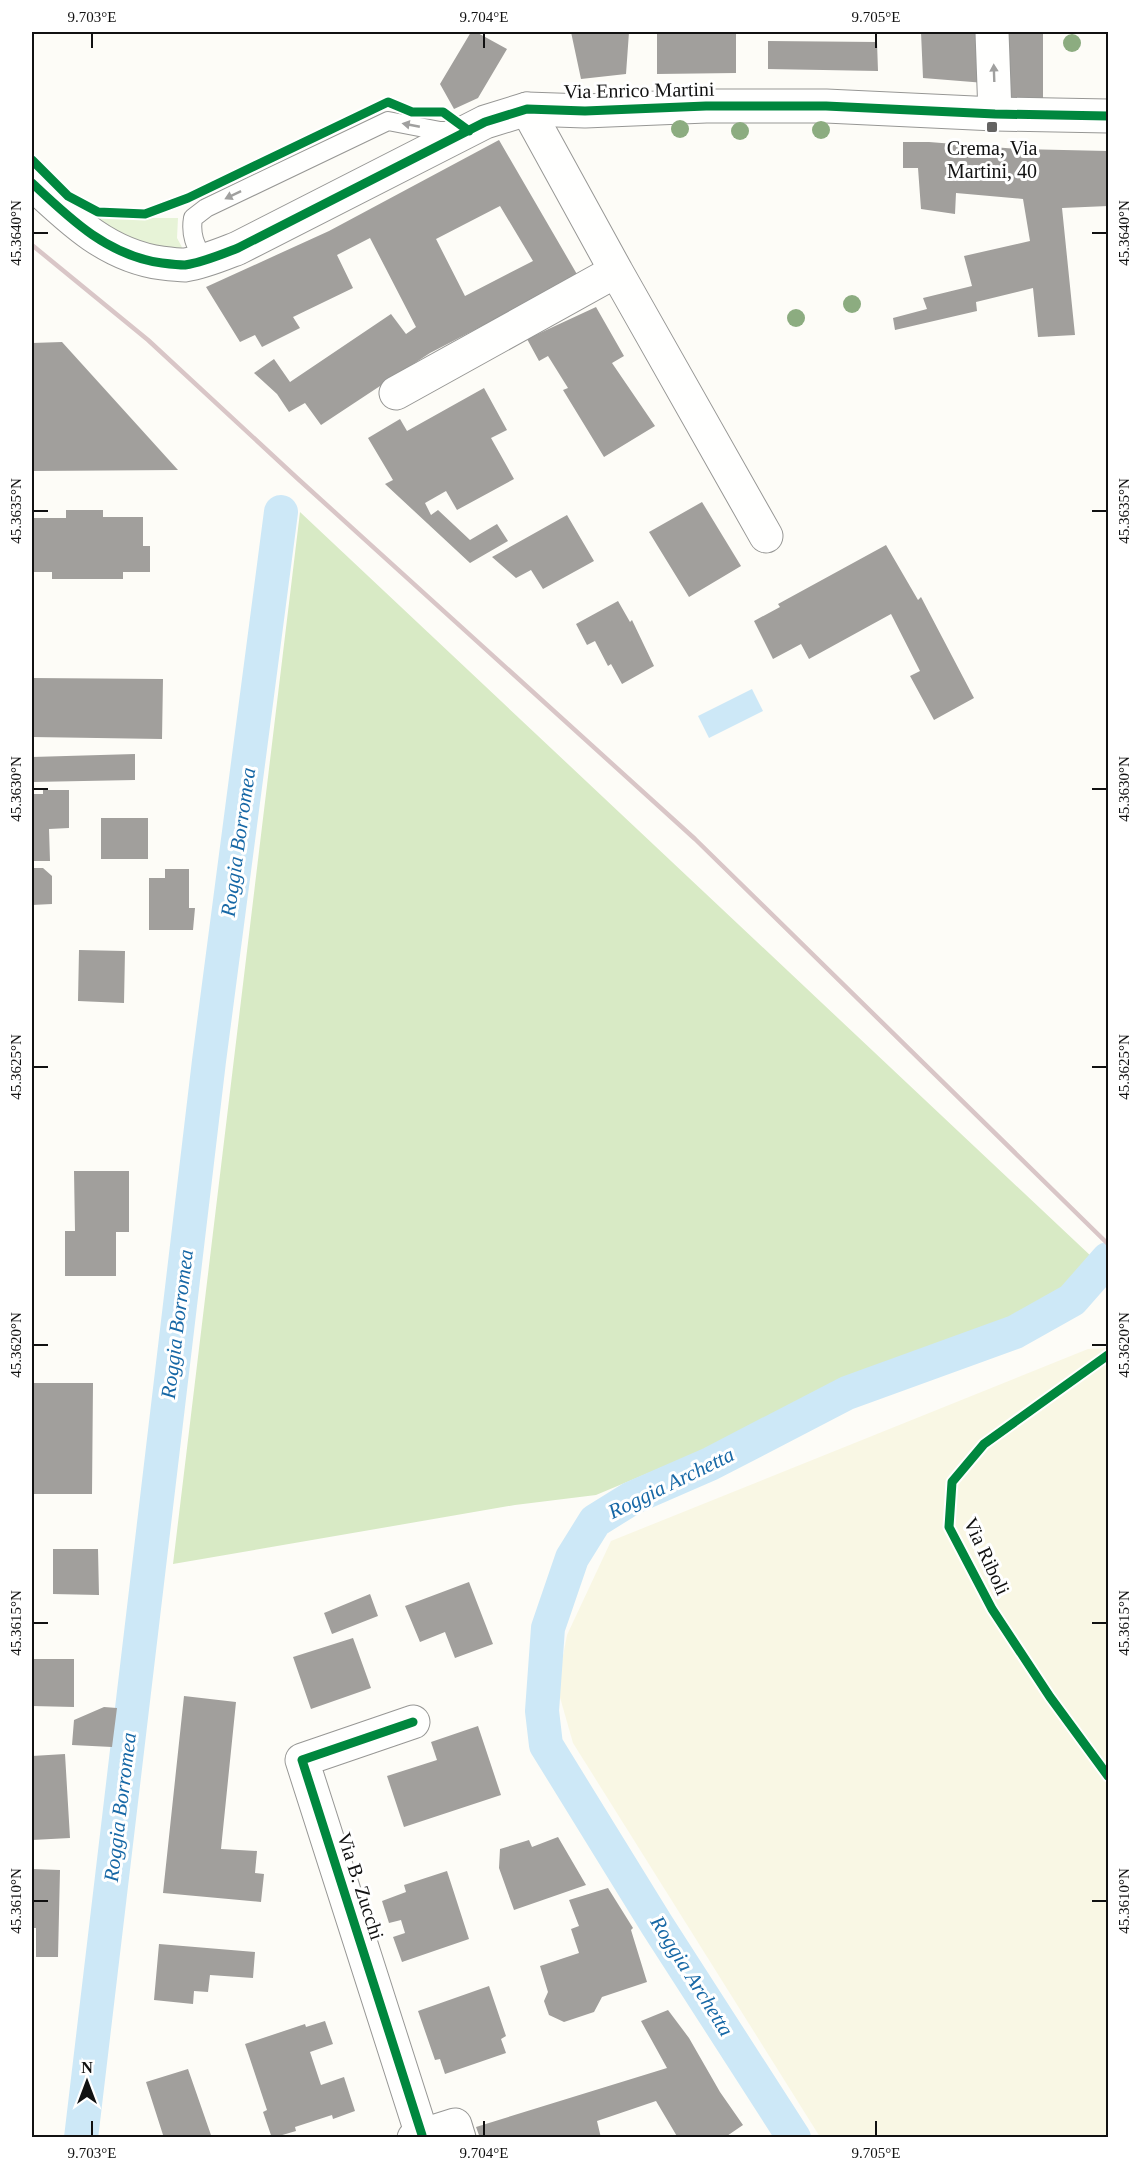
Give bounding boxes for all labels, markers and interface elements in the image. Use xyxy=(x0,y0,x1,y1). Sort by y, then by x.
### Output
text: 9.703°E xyxy=(68,9,116,25)
text: 9.704°E xyxy=(460,9,508,25)
text: 9.705°E xyxy=(852,9,900,25)
one-way arrow xyxy=(989,63,998,82)
street label: Via Enrico Martini xyxy=(563,78,715,102)
one-way arrow xyxy=(401,120,420,129)
marker: Crema, Via Martini, 40 xyxy=(985,120,999,134)
place label: Crema, Via Martini, 40 xyxy=(947,137,1037,182)
one-way arrow xyxy=(224,190,241,199)
text: 45.3640°N xyxy=(8,200,24,266)
text: 45.3640°N xyxy=(1116,200,1132,266)
text: 45.3635°N xyxy=(8,478,24,544)
text: 45.3635°N xyxy=(1116,478,1132,544)
text: 45.3630°N xyxy=(8,756,24,822)
text: 45.3630°N xyxy=(1116,756,1132,822)
water label: Roggia Borromea xyxy=(216,766,260,919)
text: 45.3625°N xyxy=(8,1034,24,1100)
text: 45.3625°N xyxy=(1116,1034,1132,1100)
water label: Roggia Borromea xyxy=(156,1248,198,1401)
text: 45.3620°N xyxy=(8,1312,24,1378)
text: 45.3620°N xyxy=(1116,1312,1132,1378)
water label: Roggia Archetta xyxy=(603,1442,738,1524)
street label: Via Riboli xyxy=(960,1514,1015,1599)
text: 45.3615°N xyxy=(8,1590,24,1656)
text: 45.3615°N xyxy=(1116,1590,1132,1656)
water label: Roggia Borromea xyxy=(99,1731,141,1884)
street label: Via B. Zucchi xyxy=(333,1830,389,1943)
text: 45.3610°N xyxy=(8,1868,24,1934)
text: 45.3610°N xyxy=(1116,1868,1132,1934)
water label: Roggia Archetta xyxy=(645,1911,738,2040)
north arrow xyxy=(57,2052,117,2112)
text: N xyxy=(81,2059,93,2076)
text: 9.703°E xyxy=(68,2145,116,2161)
text: 9.704°E xyxy=(460,2145,508,2161)
text: 9.705°E xyxy=(852,2145,900,2161)

